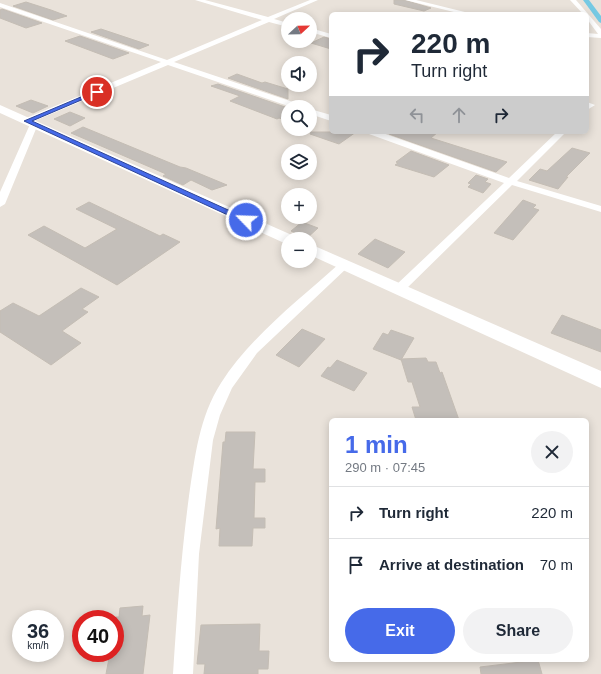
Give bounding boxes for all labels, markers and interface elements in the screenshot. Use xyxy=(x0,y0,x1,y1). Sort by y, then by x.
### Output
north arrow xyxy=(281,12,317,48)
map controls xyxy=(281,12,317,268)
icon: right xyxy=(345,28,397,80)
text: 220 m xyxy=(411,28,490,59)
button: sound xyxy=(281,56,317,92)
text: Turn right xyxy=(411,61,487,81)
pin xyxy=(80,75,114,109)
icon: arrive xyxy=(86,81,108,103)
button: search xyxy=(281,100,317,136)
icon: left xyxy=(406,104,428,126)
icon: ahead xyxy=(448,104,470,126)
icon: right xyxy=(490,104,512,126)
button: layers xyxy=(281,144,317,180)
button: + xyxy=(281,188,317,224)
position arrow xyxy=(225,199,267,241)
button: − xyxy=(281,232,317,268)
text: 1 min xyxy=(345,431,408,458)
button: close xyxy=(531,431,573,473)
text: 290 m · 07:45 xyxy=(345,460,425,475)
icon: right xyxy=(345,502,367,524)
text: Turn right xyxy=(379,504,449,521)
text: 220 m xyxy=(531,504,573,521)
icon: arrive xyxy=(345,554,367,576)
text: Arrive at destination xyxy=(379,556,524,573)
text: 70 m xyxy=(540,556,573,573)
button: Exit xyxy=(345,608,455,654)
button: Share xyxy=(463,608,573,654)
speed limit sign: 40 xyxy=(72,610,124,662)
text: 36 xyxy=(27,620,49,642)
text: km/h xyxy=(27,640,49,651)

